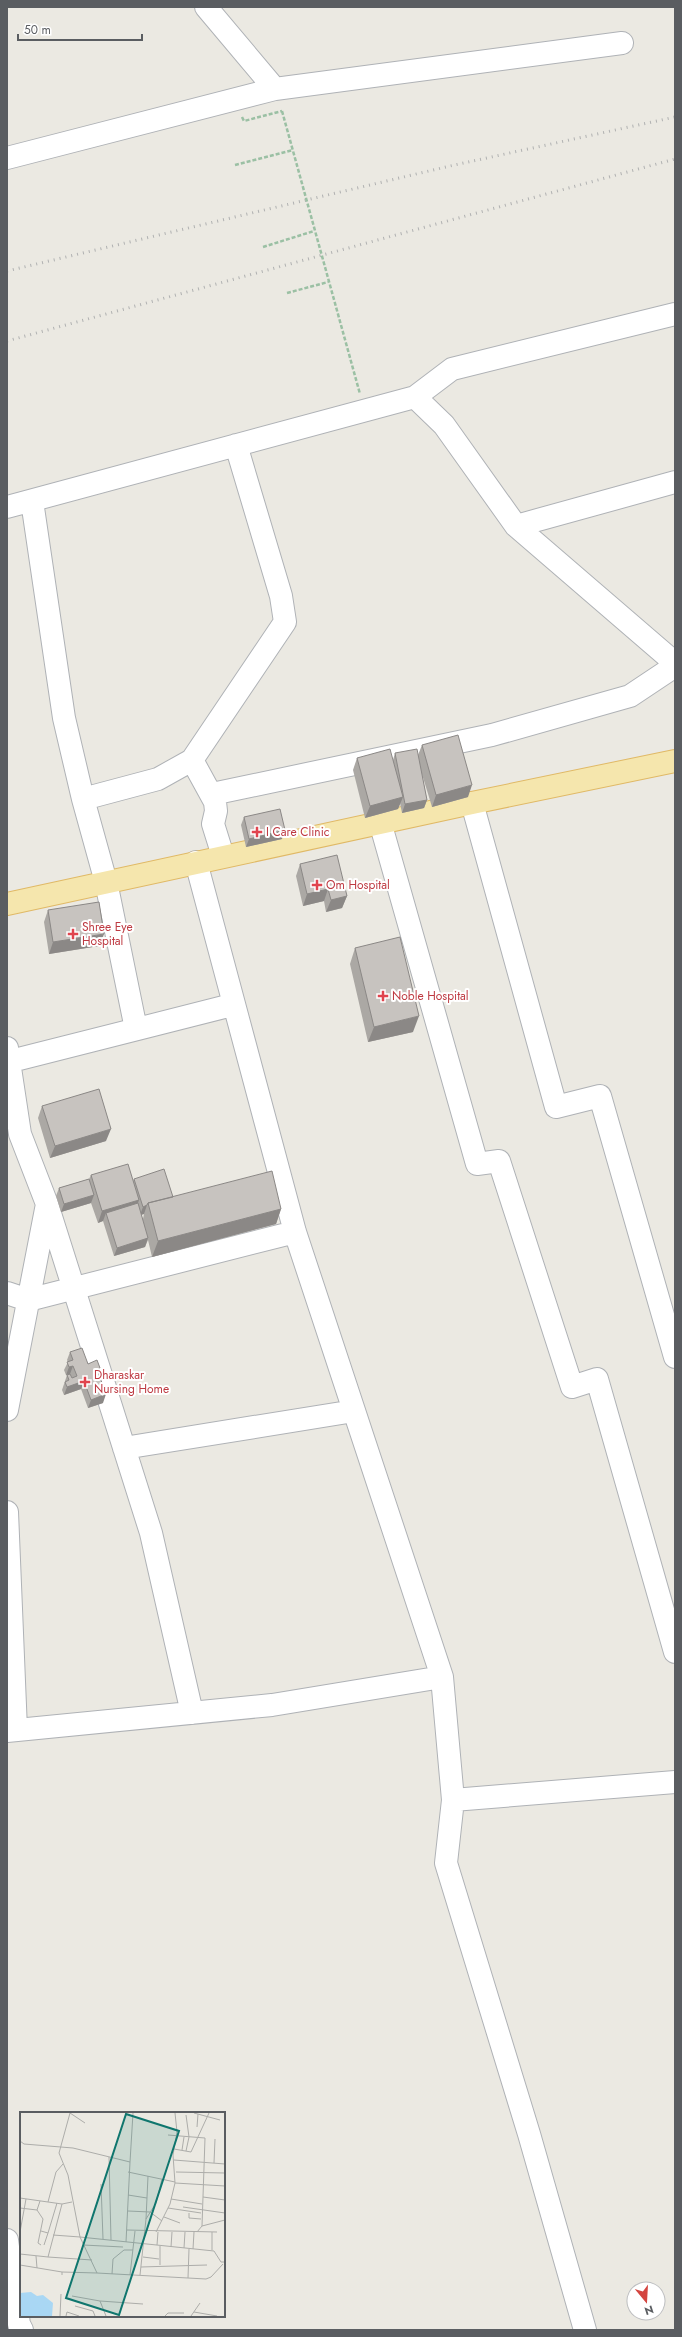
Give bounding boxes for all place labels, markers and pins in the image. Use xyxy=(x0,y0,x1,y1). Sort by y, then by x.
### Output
place label: I Care Clinic xyxy=(266,823,330,841)
marker: I Care Clinic xyxy=(251,826,263,838)
place label: Om Hospital xyxy=(326,876,390,894)
marker: Om Hospital xyxy=(311,879,323,891)
place label: Shree Eye Hospital xyxy=(82,918,133,950)
marker: Shree Eye Hospital xyxy=(67,928,79,940)
place label: Noble Hospital xyxy=(392,987,469,1005)
marker: Noble Hospital xyxy=(377,990,389,1002)
place label: Dharaskar Nursing Home xyxy=(94,1366,169,1398)
marker: Dharaskar Nursing Home xyxy=(79,1376,91,1388)

